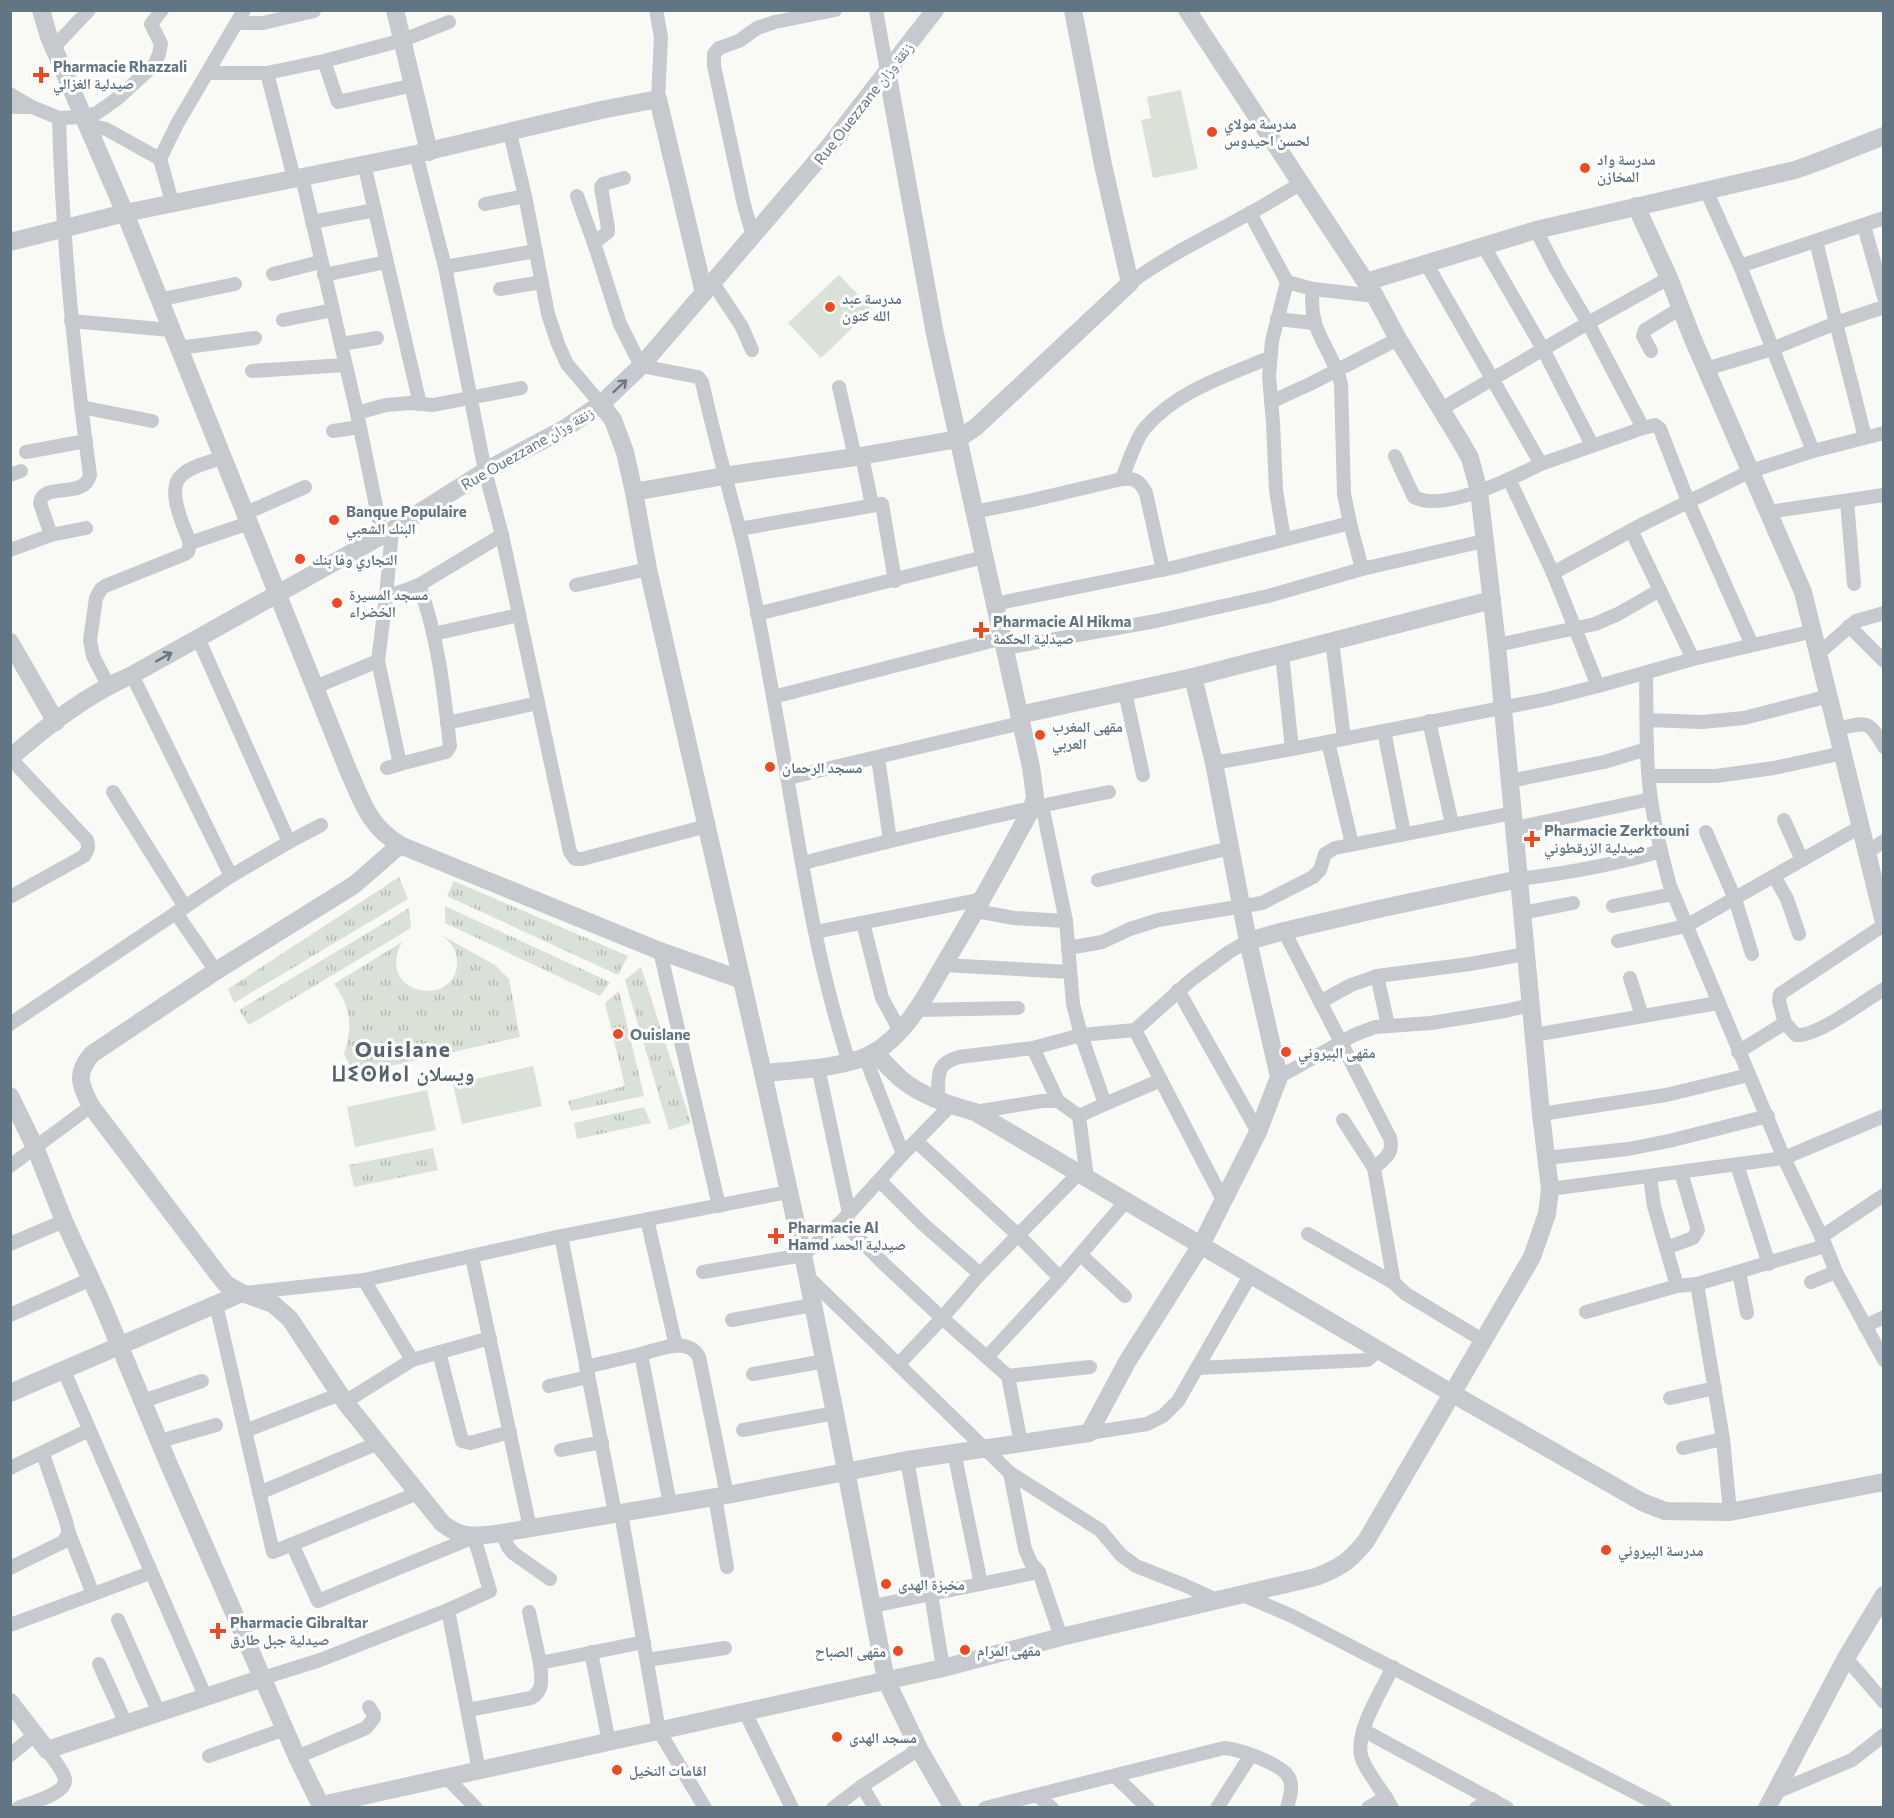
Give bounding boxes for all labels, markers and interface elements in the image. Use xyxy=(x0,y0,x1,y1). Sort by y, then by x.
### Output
street label: Rue Ouezzane زنقة وزان xyxy=(810,38,918,169)
place label: Pharmacie Rhazzali صيدلية الغزالي xyxy=(53,57,187,96)
marker: Pharmacie Rhazzali صيدلية الغزالي xyxy=(34,68,48,82)
place label: مدرسة مولاي لحسن احيدوس xyxy=(1224,114,1309,150)
marker: مدرسة مولاي لحسن احيدوس xyxy=(1205,125,1219,139)
place label: مدرسة واد المخازن xyxy=(1597,150,1656,186)
marker: مدرسة واد المخازن xyxy=(1578,161,1592,175)
place label: مدرسة عبد الله كنون xyxy=(842,289,902,325)
marker: مدرسة عبد الله كنون xyxy=(823,300,837,314)
one-way arrow xyxy=(612,379,627,393)
street label: Rue Ouezzane زنقة وزان xyxy=(457,403,598,495)
place label: Banque Populaire البنك الشعبي xyxy=(346,502,467,541)
marker: Banque Populaire البنك الشعبي xyxy=(327,513,341,527)
place label: التجاري وفا بنك xyxy=(312,550,398,572)
marker: التجاري وفا بنك xyxy=(293,552,307,566)
place label: مسجد المسيرة الخضراء xyxy=(349,585,428,620)
marker: مسجد المسيرة الخضراء xyxy=(330,596,344,610)
place label: Pharmacie Al Hikma صيدلية الحكمة xyxy=(993,612,1132,647)
marker: Pharmacie Al Hikma صيدلية الحكمة xyxy=(974,623,988,637)
one-way arrow xyxy=(155,651,172,663)
place label: مقهى المغرب العربي xyxy=(1052,717,1123,756)
marker: مقهى المغرب العربي xyxy=(1033,728,1047,742)
place label: مسجد الرحمان xyxy=(782,758,862,777)
marker: مسجد الرحمان xyxy=(763,760,777,774)
place label: Pharmacie Zerktouni صيدلية الزرقطوني xyxy=(1544,821,1689,860)
marker: Pharmacie Zerktouni صيدلية الزرقطوني xyxy=(1525,832,1539,846)
place label: Ouislane xyxy=(630,1025,691,1043)
marker: Ouislane xyxy=(611,1027,625,1041)
district label: Ouislane ⵡⵉⵙⵍⴰⵏ ويسلان xyxy=(332,1036,474,1086)
place label: مقهى البيروني xyxy=(1298,1043,1376,1065)
marker: مقهى البيروني xyxy=(1279,1045,1293,1059)
place label: Pharmacie Al Hamd صيدلية الحمد xyxy=(788,1218,906,1253)
marker: Pharmacie Al Hamd صيدلية الحمد xyxy=(769,1229,783,1243)
place label: مدرسة البيروني xyxy=(1618,1541,1704,1563)
marker: مدرسة البيروني xyxy=(1599,1543,1613,1557)
place label: مخبزة الهدى xyxy=(898,1575,965,1594)
marker: مخبزة الهدى xyxy=(879,1577,893,1591)
place label: Pharmacie Gibraltar صيدلية جبل طارق xyxy=(230,1613,368,1649)
marker: Pharmacie Gibraltar صيدلية جبل طارق xyxy=(211,1624,225,1638)
place label: مقهى المرام xyxy=(977,1641,1041,1661)
place label: مقهى الصباح xyxy=(815,1642,886,1661)
marker: مقهى المرام xyxy=(958,1643,972,1657)
marker: مقهى الصباح xyxy=(891,1644,905,1658)
place label: مسجد الهدى xyxy=(849,1728,917,1747)
marker: مسجد الهدى xyxy=(830,1730,844,1744)
place label: اقامات النخيل xyxy=(629,1761,707,1780)
marker: اقامات النخيل xyxy=(610,1763,624,1777)

